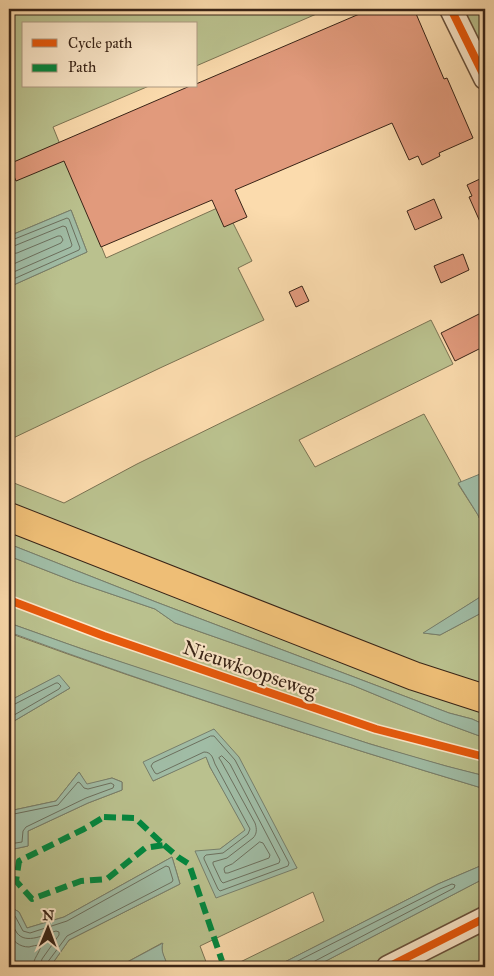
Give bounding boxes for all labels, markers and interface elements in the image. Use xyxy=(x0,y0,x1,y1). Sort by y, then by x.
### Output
legend xyxy=(22,22,198,88)
text: Cycle path xyxy=(68,34,133,52)
text: Path xyxy=(68,58,97,76)
street label: Nieuwkoopseweg xyxy=(180,635,321,704)
north arrow xyxy=(22,904,72,954)
text: N xyxy=(42,907,54,924)

